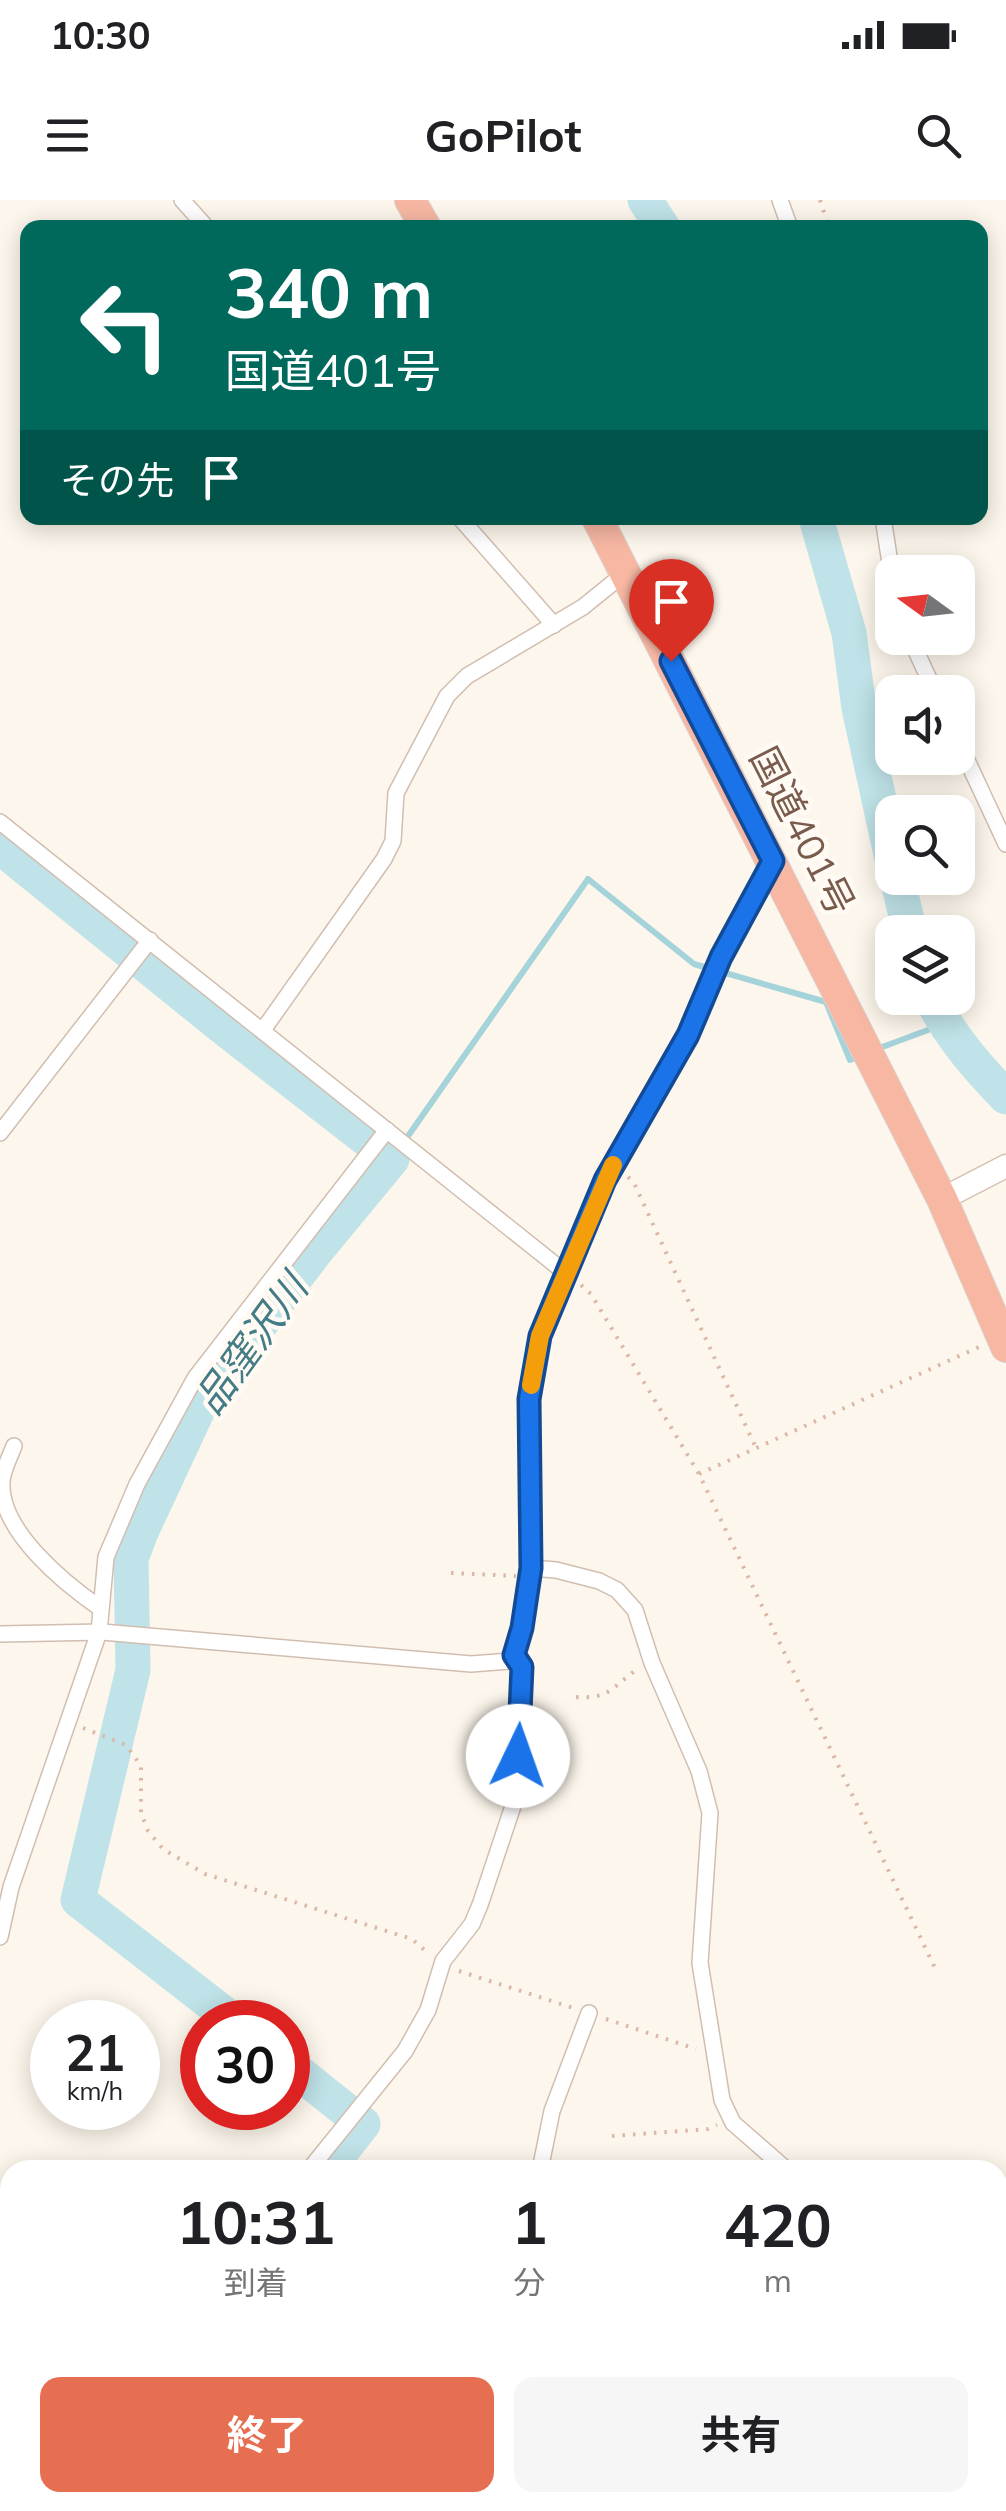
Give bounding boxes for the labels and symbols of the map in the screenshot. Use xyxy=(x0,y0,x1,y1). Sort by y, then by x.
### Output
north arrow xyxy=(875,555,975,655)
pin xyxy=(629,559,714,662)
street label: 国道401号 xyxy=(740,738,866,923)
water label: 品窪沢川 xyxy=(183,1261,320,1423)
position arrow xyxy=(466,1704,570,1808)
speed limit sign: 30 xyxy=(180,2000,310,2130)

